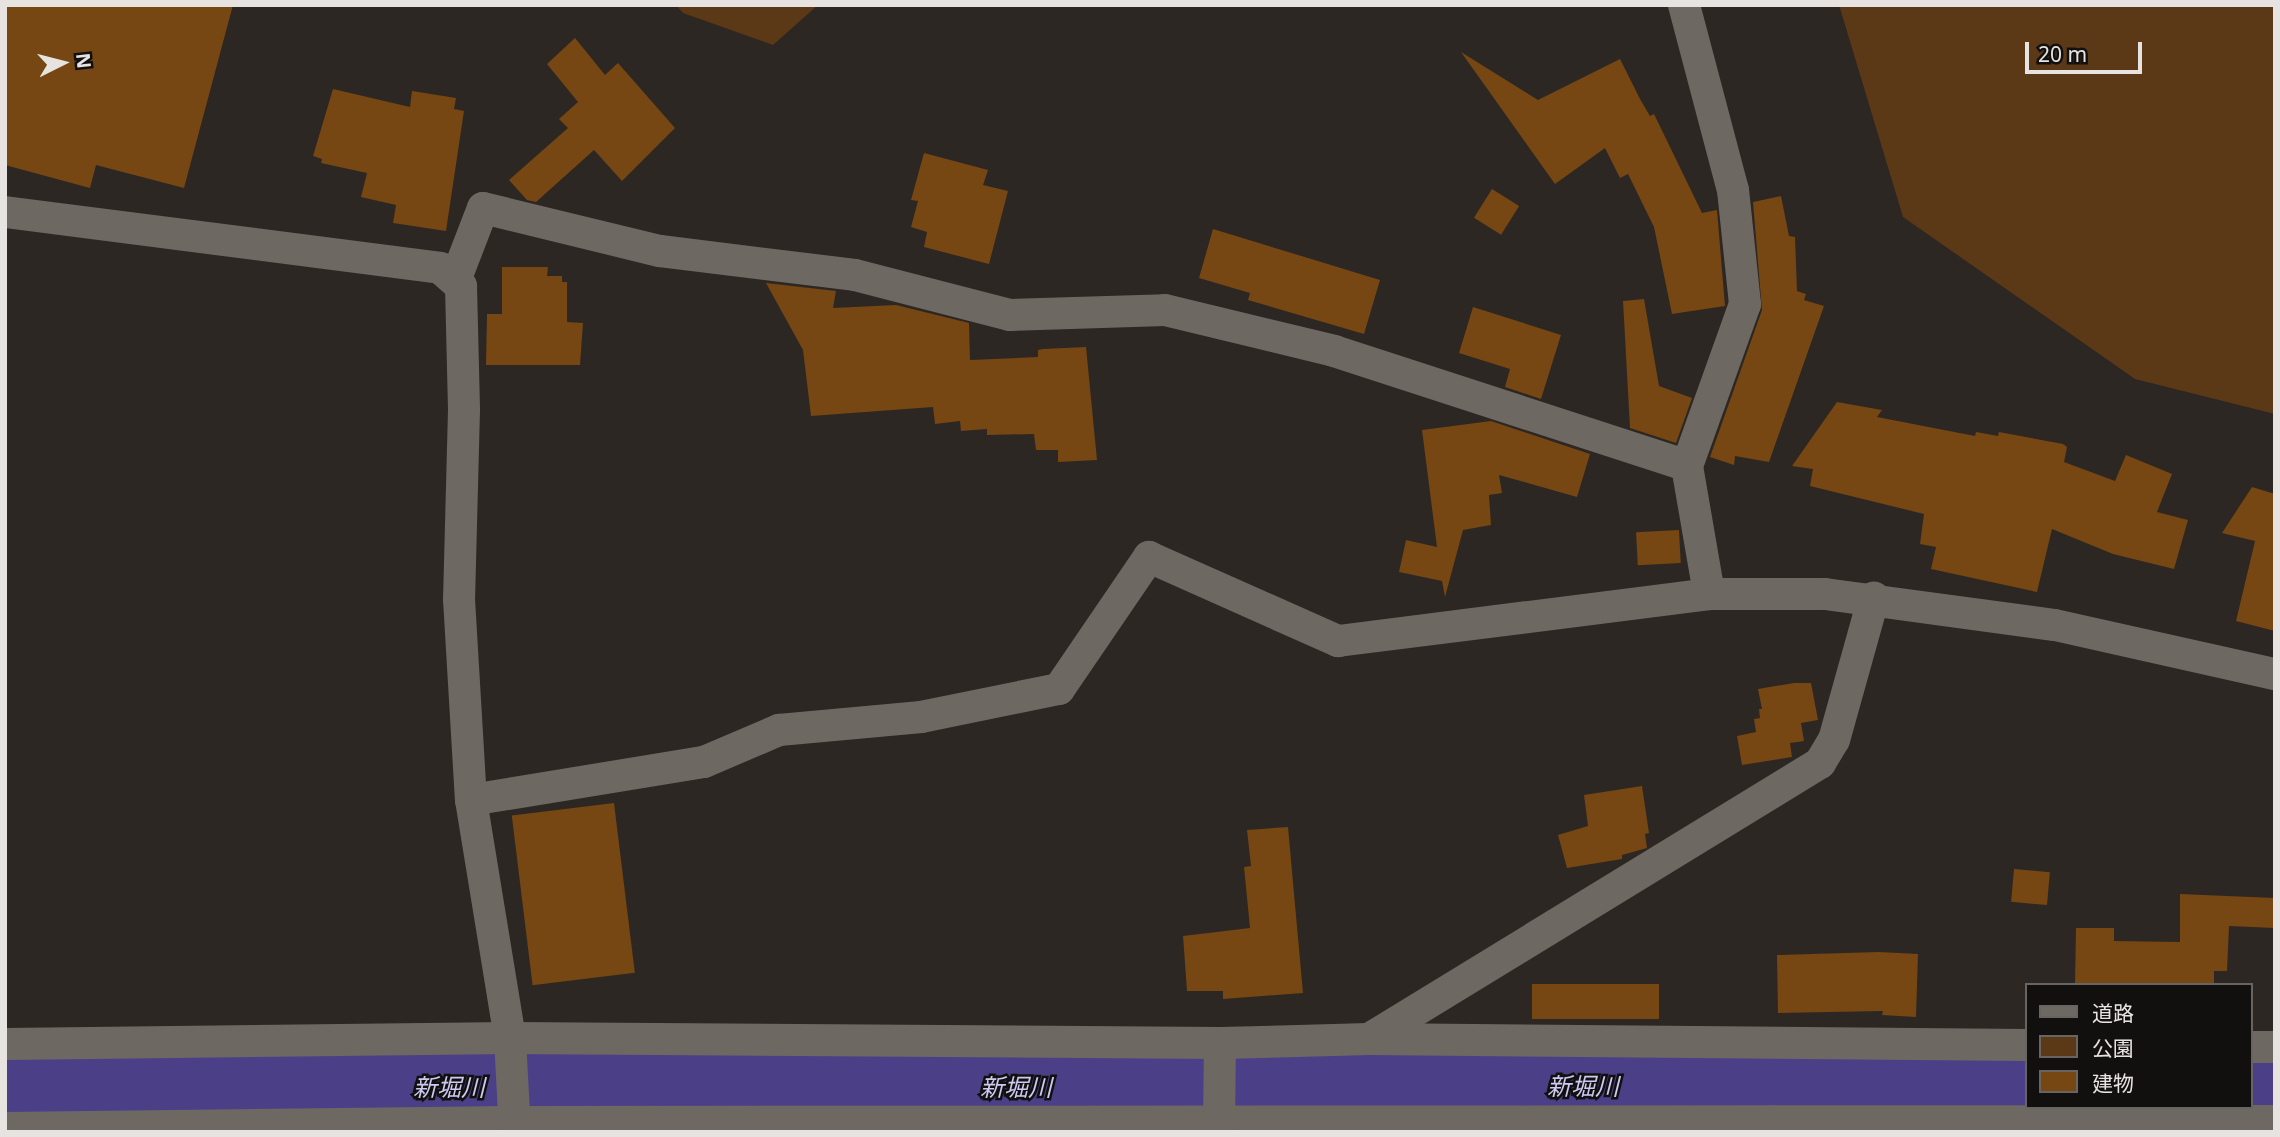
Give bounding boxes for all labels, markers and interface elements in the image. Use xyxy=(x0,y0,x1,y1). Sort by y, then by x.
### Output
north arrow xyxy=(28,28,98,98)
scale bar xyxy=(2028,28,2145,72)
text: 20 m xyxy=(2038,40,2087,68)
text: N xyxy=(70,52,98,70)
legend xyxy=(2024,983,2252,1109)
text: 道路 xyxy=(2092,999,2134,1027)
text: 公園 xyxy=(2092,1034,2134,1062)
text: 建物 xyxy=(2092,1069,2134,1097)
water label: 新堀川 xyxy=(1547,1072,1619,1100)
water label: 新堀川 xyxy=(413,1073,485,1101)
water label: 新堀川 xyxy=(980,1073,1052,1101)

